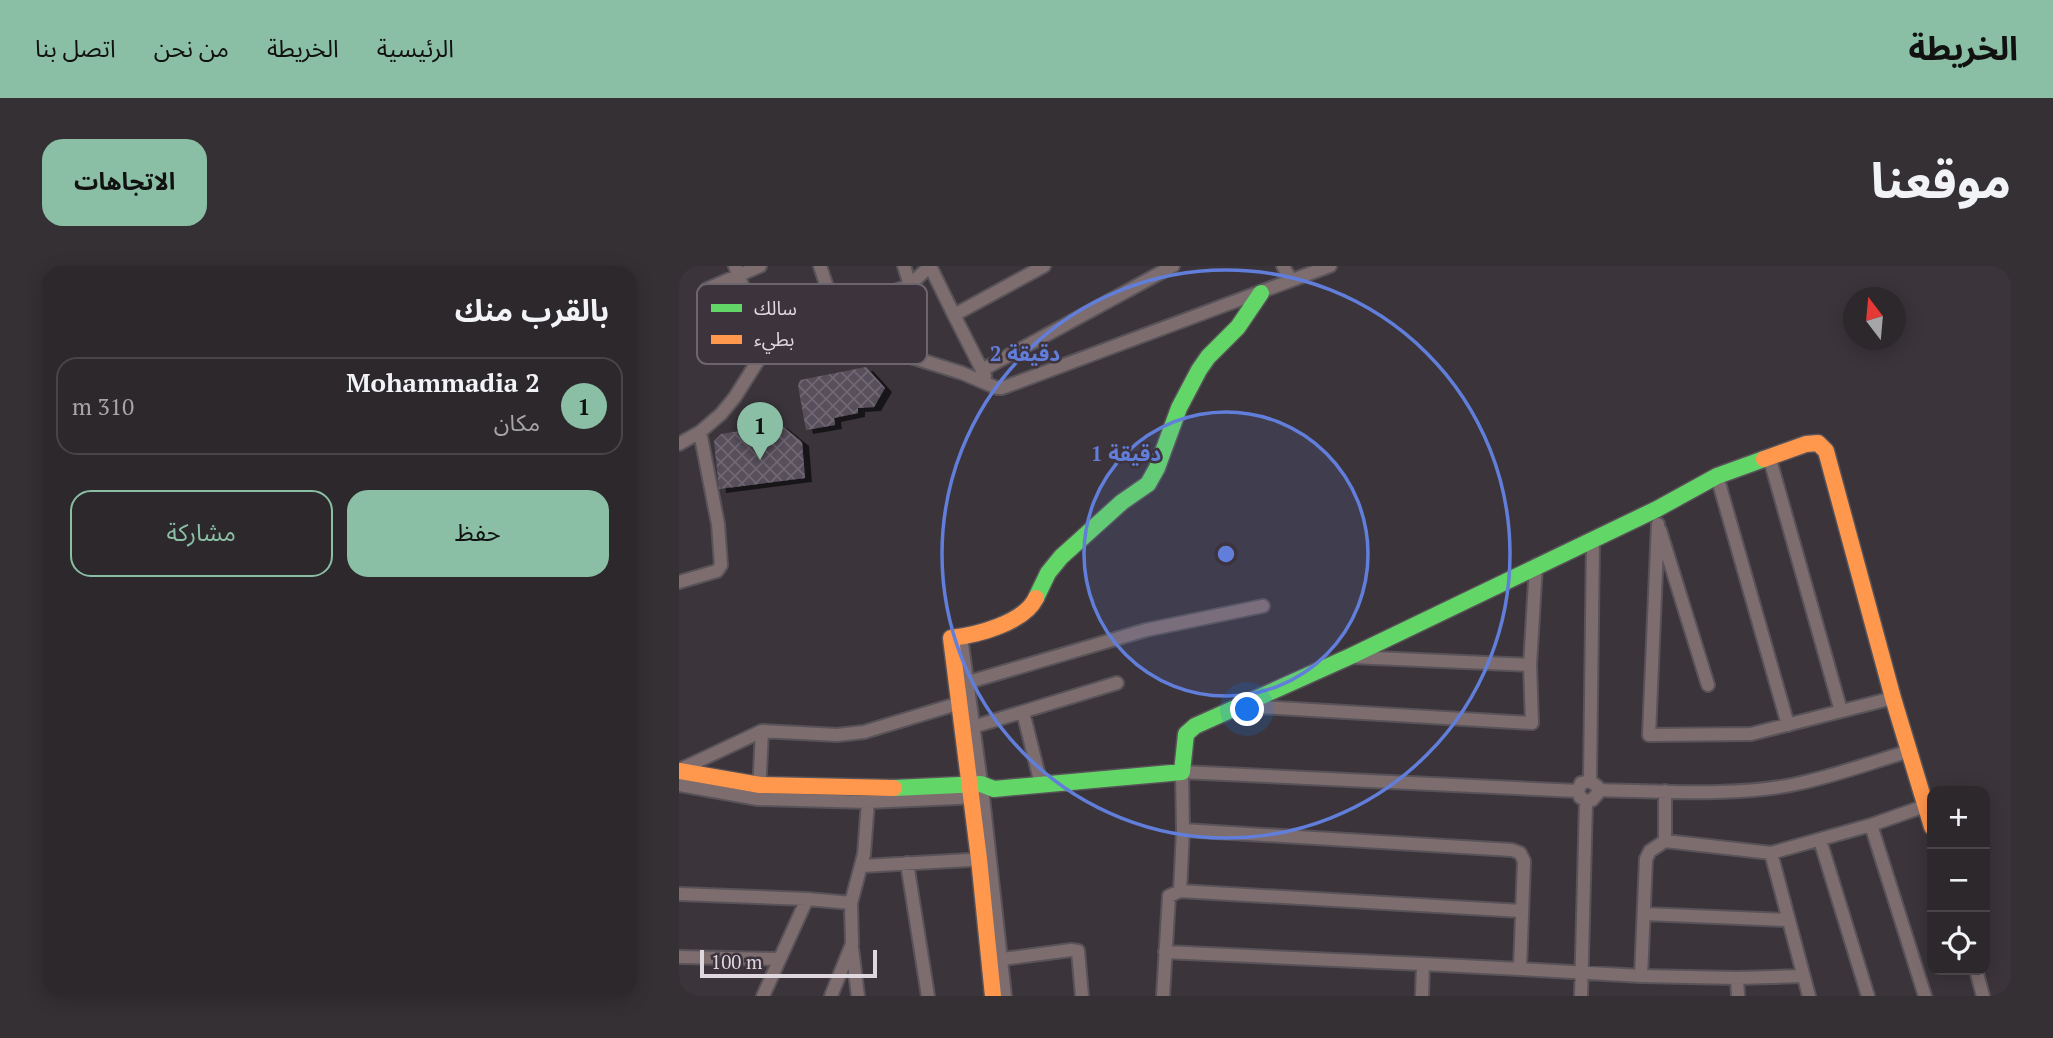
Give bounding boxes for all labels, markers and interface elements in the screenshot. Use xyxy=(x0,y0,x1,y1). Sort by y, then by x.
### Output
text: الخريطة xyxy=(1908,26,2018,69)
text: اتصل بنا xyxy=(35,32,116,64)
text: من نحن xyxy=(154,32,229,64)
text: الخريطة xyxy=(267,32,339,64)
text: الرئيسية xyxy=(377,32,454,64)
button: الاتجاهات xyxy=(42,139,207,226)
text: موقعنا xyxy=(1871,147,2011,212)
legend xyxy=(697,284,927,364)
north arrow xyxy=(1843,287,1906,350)
text: بالقرب منك xyxy=(455,290,609,330)
text: سالك xyxy=(754,295,797,320)
text: بطيء xyxy=(754,326,794,354)
text: 2 دقيقة xyxy=(990,339,1060,367)
text: Mohammadia 2 xyxy=(346,365,540,399)
text: 310 m xyxy=(72,391,134,422)
text: 1 xyxy=(578,391,591,422)
pin: 1 xyxy=(737,402,783,460)
text: مكان xyxy=(494,407,540,438)
text: 1 دقيقة xyxy=(1091,439,1161,467)
button: مشاركة xyxy=(70,490,333,577)
button: حفظ xyxy=(347,490,609,577)
centre of rings xyxy=(1214,542,1238,566)
your location xyxy=(1230,692,1264,726)
map controls xyxy=(1927,786,1990,975)
button: + xyxy=(1927,786,1990,849)
button: − xyxy=(1927,849,1990,912)
button: locate xyxy=(1927,912,1990,975)
scale bar xyxy=(700,947,877,979)
text: 100 m xyxy=(711,949,762,974)

